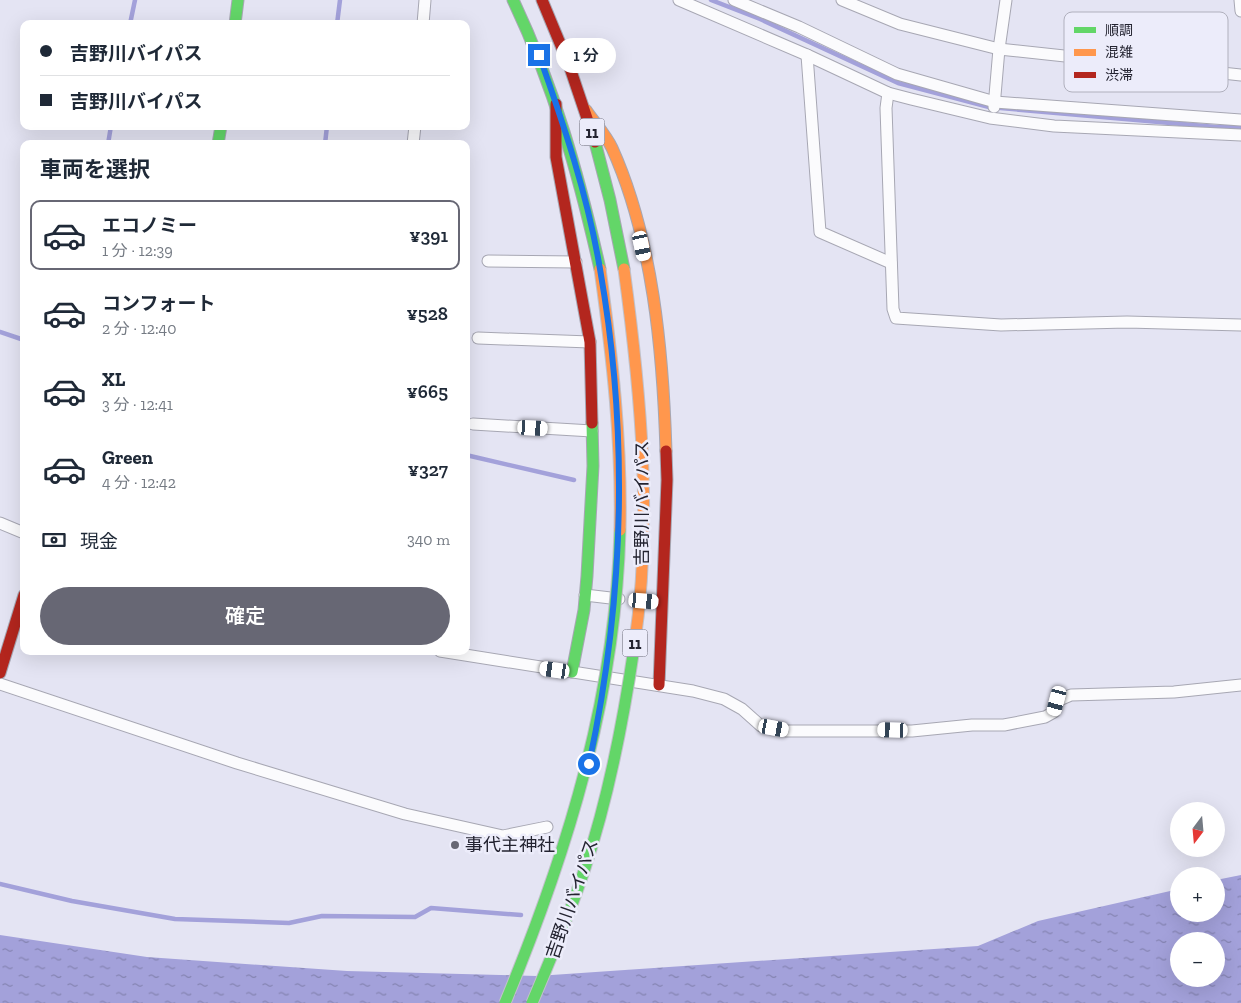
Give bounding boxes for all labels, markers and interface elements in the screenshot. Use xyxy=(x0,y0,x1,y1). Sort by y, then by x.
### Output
legend xyxy=(1064,12,1228,92)
text: 順調 xyxy=(1105,22,1133,39)
callout: 1 分 xyxy=(556,38,616,72)
text: 吉野川バイパス xyxy=(70,42,203,65)
route end xyxy=(528,44,550,66)
text: 混雑 xyxy=(1105,44,1133,61)
text: 1 分 xyxy=(573,46,599,65)
text: 渋滞 xyxy=(1105,67,1133,84)
text: 吉野川バイパス xyxy=(70,90,203,113)
road number: 11 xyxy=(580,118,604,146)
text: 車両を選択 xyxy=(40,156,150,183)
icon: car xyxy=(42,213,87,258)
text: エコノミー xyxy=(102,214,197,237)
text: ¥391 xyxy=(409,224,448,247)
car xyxy=(631,230,652,262)
text: 1 分 · 12:39 xyxy=(102,241,173,260)
icon: car xyxy=(42,291,87,336)
text: コンフォート xyxy=(102,292,215,315)
text: ¥528 xyxy=(407,302,448,325)
text: 2 分 · 12:40 xyxy=(102,319,176,338)
text: XL xyxy=(102,368,125,391)
icon: car xyxy=(42,369,87,414)
text: ¥665 xyxy=(407,380,448,403)
text: 3 分 · 12:41 xyxy=(102,395,173,414)
car xyxy=(517,420,548,436)
street label: 吉野川バイパス xyxy=(631,440,653,566)
text: Green xyxy=(102,446,153,469)
icon: car xyxy=(42,447,87,492)
text: ¥327 xyxy=(408,458,448,481)
text: 4 分 · 12:42 xyxy=(102,473,176,492)
icon: cash xyxy=(40,526,68,554)
text: 現金 xyxy=(80,530,118,553)
text: 340 m xyxy=(407,530,450,549)
button: 確定 xyxy=(40,587,450,645)
car xyxy=(628,592,659,610)
road number: 11 xyxy=(622,630,648,656)
car xyxy=(539,660,570,680)
car xyxy=(1045,685,1068,717)
car xyxy=(757,718,790,738)
car xyxy=(877,722,908,738)
route start xyxy=(578,753,600,775)
north arrow xyxy=(1170,802,1225,858)
map controls xyxy=(1170,802,1225,987)
place label: 事代主神社 xyxy=(465,834,555,856)
street label: 吉野川バイパス xyxy=(541,836,603,962)
marker: 事代主神社 xyxy=(449,839,461,851)
button: + xyxy=(1170,867,1225,922)
button: − xyxy=(1170,932,1225,987)

